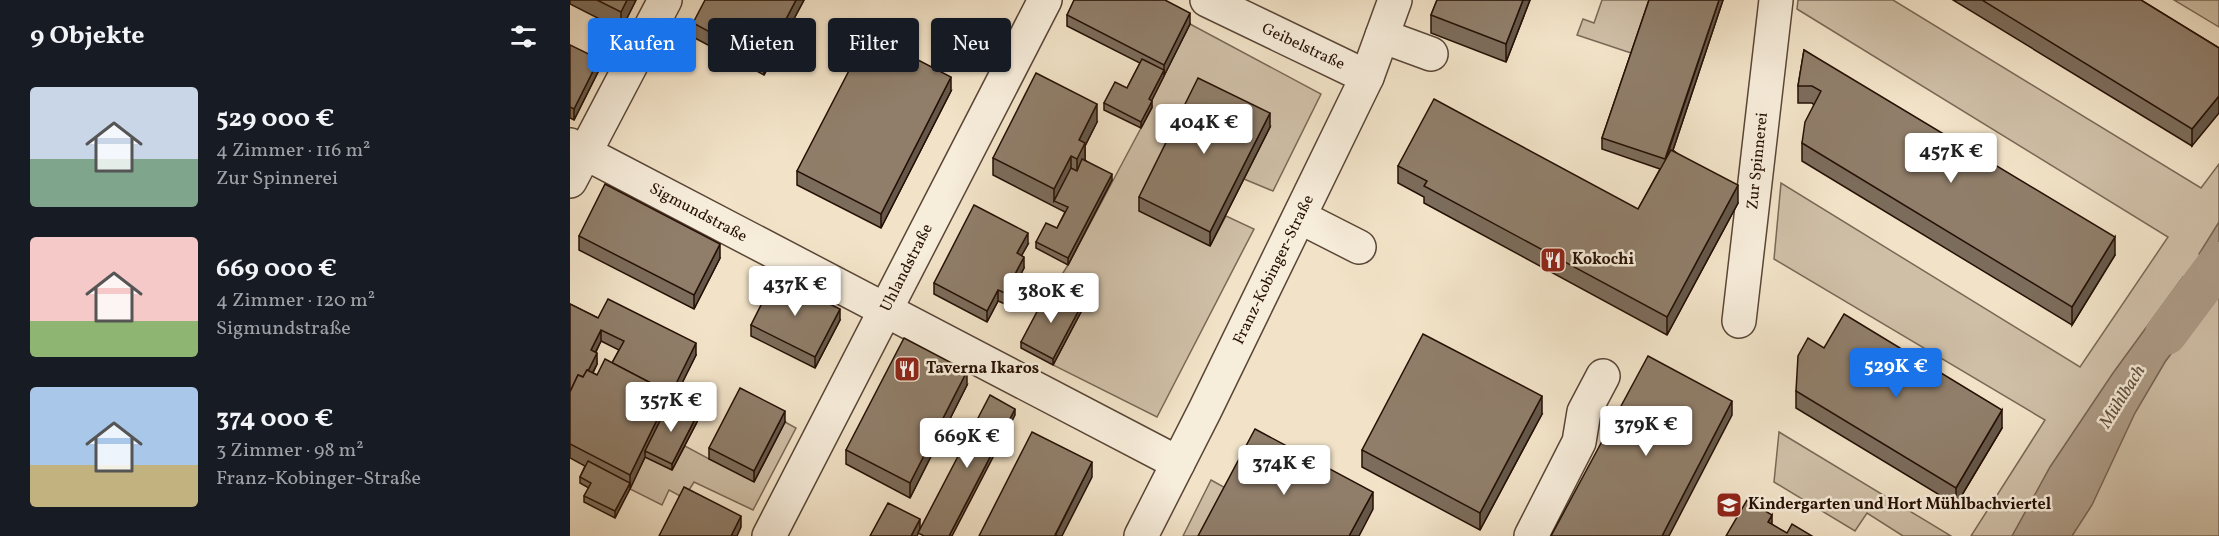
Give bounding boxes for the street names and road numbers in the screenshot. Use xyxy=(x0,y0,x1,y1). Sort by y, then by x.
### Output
street label: Geibelstraße xyxy=(1258,18,1348,76)
street label: Zur Spinnerei xyxy=(1742,111,1774,211)
street label: Sigmundstraße xyxy=(645,178,751,248)
street label: Franz-Kobinger-Straße xyxy=(1228,191,1320,349)
street label: Uhlandstraße xyxy=(875,220,939,316)

